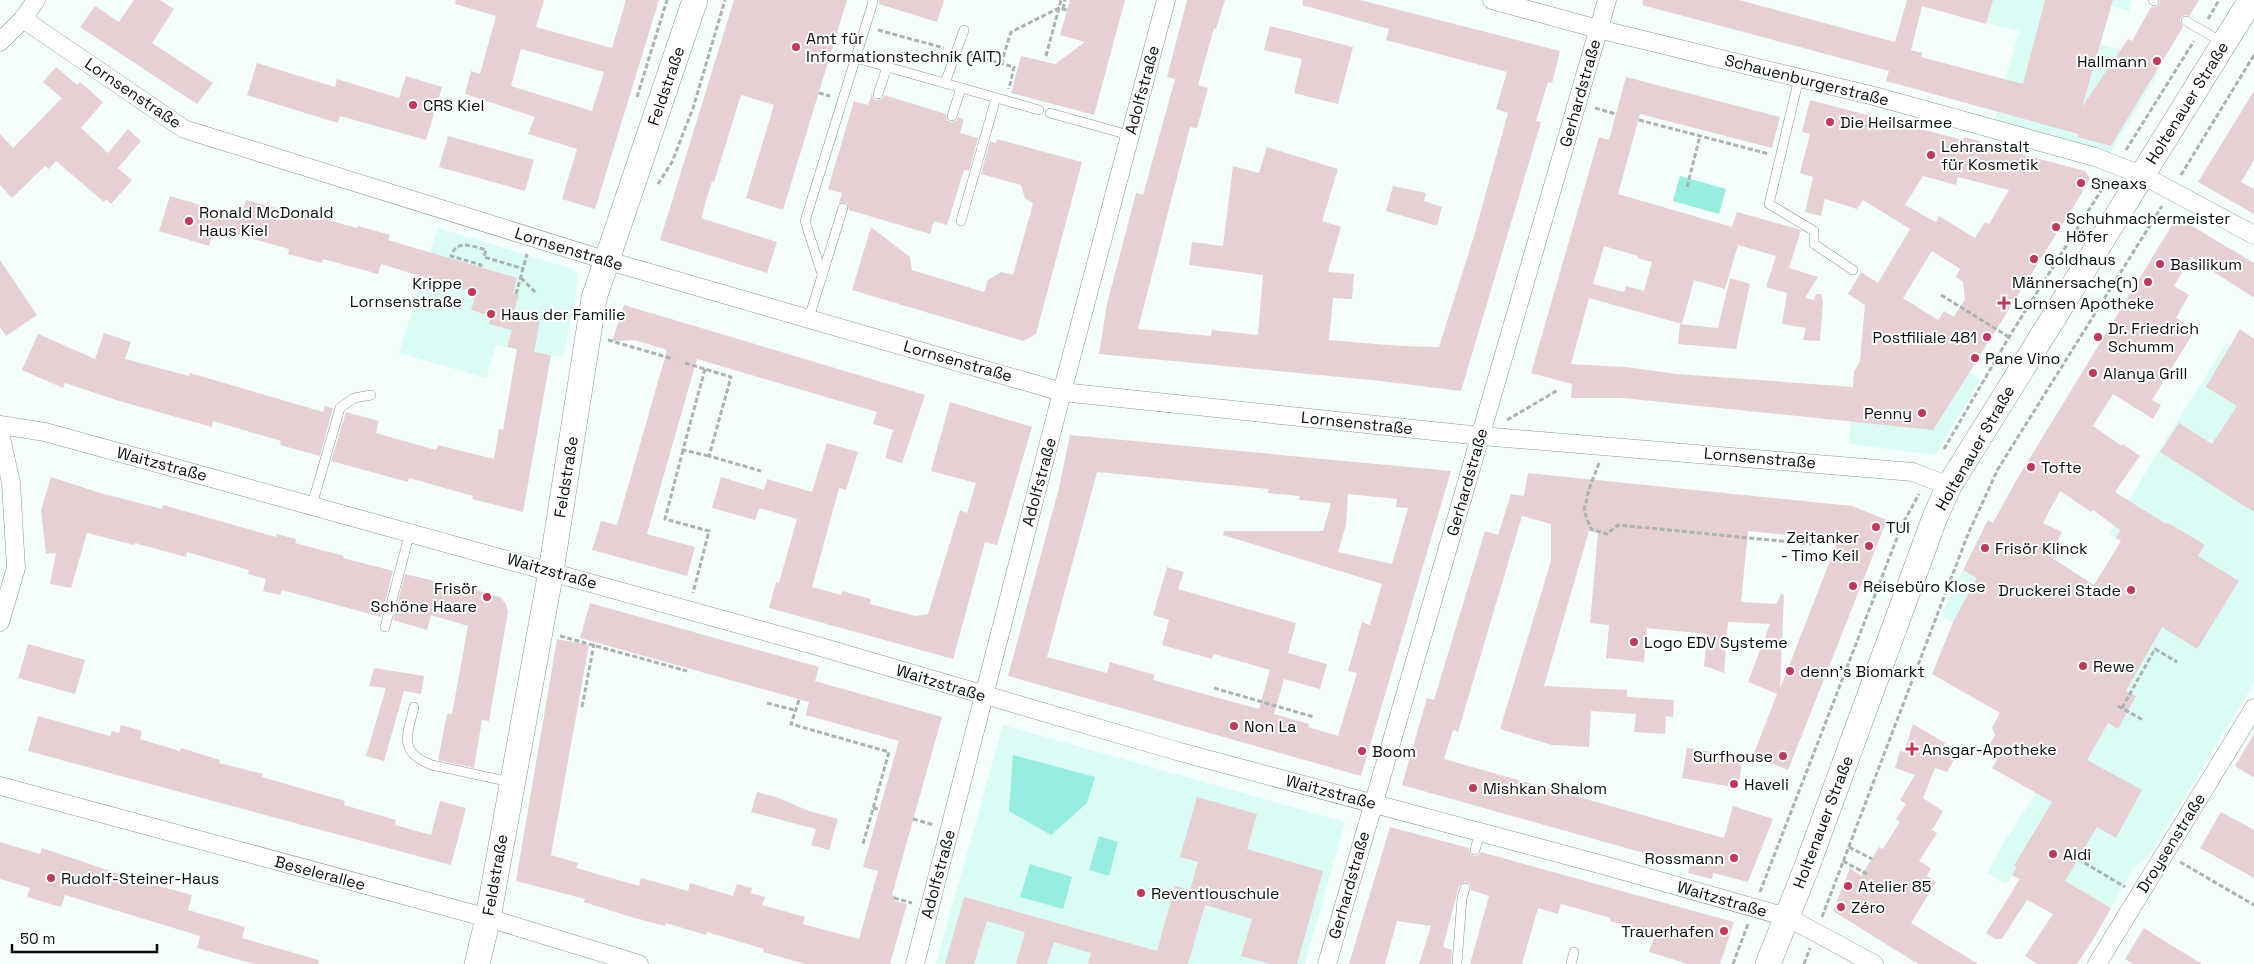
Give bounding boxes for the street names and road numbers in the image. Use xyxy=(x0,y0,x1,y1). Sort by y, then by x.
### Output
street label: Gerhardstraße xyxy=(1555,37,1605,149)
street label: Holtenauer Straße xyxy=(2141,38,2233,168)
street label: Adolfstraße xyxy=(1120,43,1164,137)
street label: Feldstraße xyxy=(643,44,689,128)
street label: Schauenburgerstraße xyxy=(1723,49,1891,111)
street label: Lornsenstraße xyxy=(81,53,185,133)
street label: Lornsenstraße xyxy=(512,223,626,275)
street label: Lornsenstraße xyxy=(901,335,1015,387)
street label: Holtenauer Straße xyxy=(1931,382,2019,514)
street label: Lornsenstraße xyxy=(1300,407,1414,439)
street label: Gerhardstraße xyxy=(1442,426,1492,538)
street label: Feldstraße xyxy=(549,435,583,519)
street label: Adolfstraße xyxy=(1017,435,1061,529)
street label: Waitzstraße xyxy=(114,442,210,486)
street label: Lornsenstraße xyxy=(1703,443,1817,473)
street label: Waitzstraße xyxy=(505,548,599,594)
street label: Waitzstraße xyxy=(894,659,988,707)
street label: Holtenauer Straße xyxy=(1788,753,1858,891)
street label: Waitzstraße xyxy=(1283,770,1379,814)
street label: Droysenstraße xyxy=(2132,789,2210,897)
street label: Adolfstraße xyxy=(916,827,960,921)
street label: Gerhardstraße xyxy=(1324,829,1374,941)
street label: Feldstraße xyxy=(478,833,512,917)
street label: Beselerallee xyxy=(272,851,368,895)
street label: Waitzstraße xyxy=(1675,876,1769,922)

